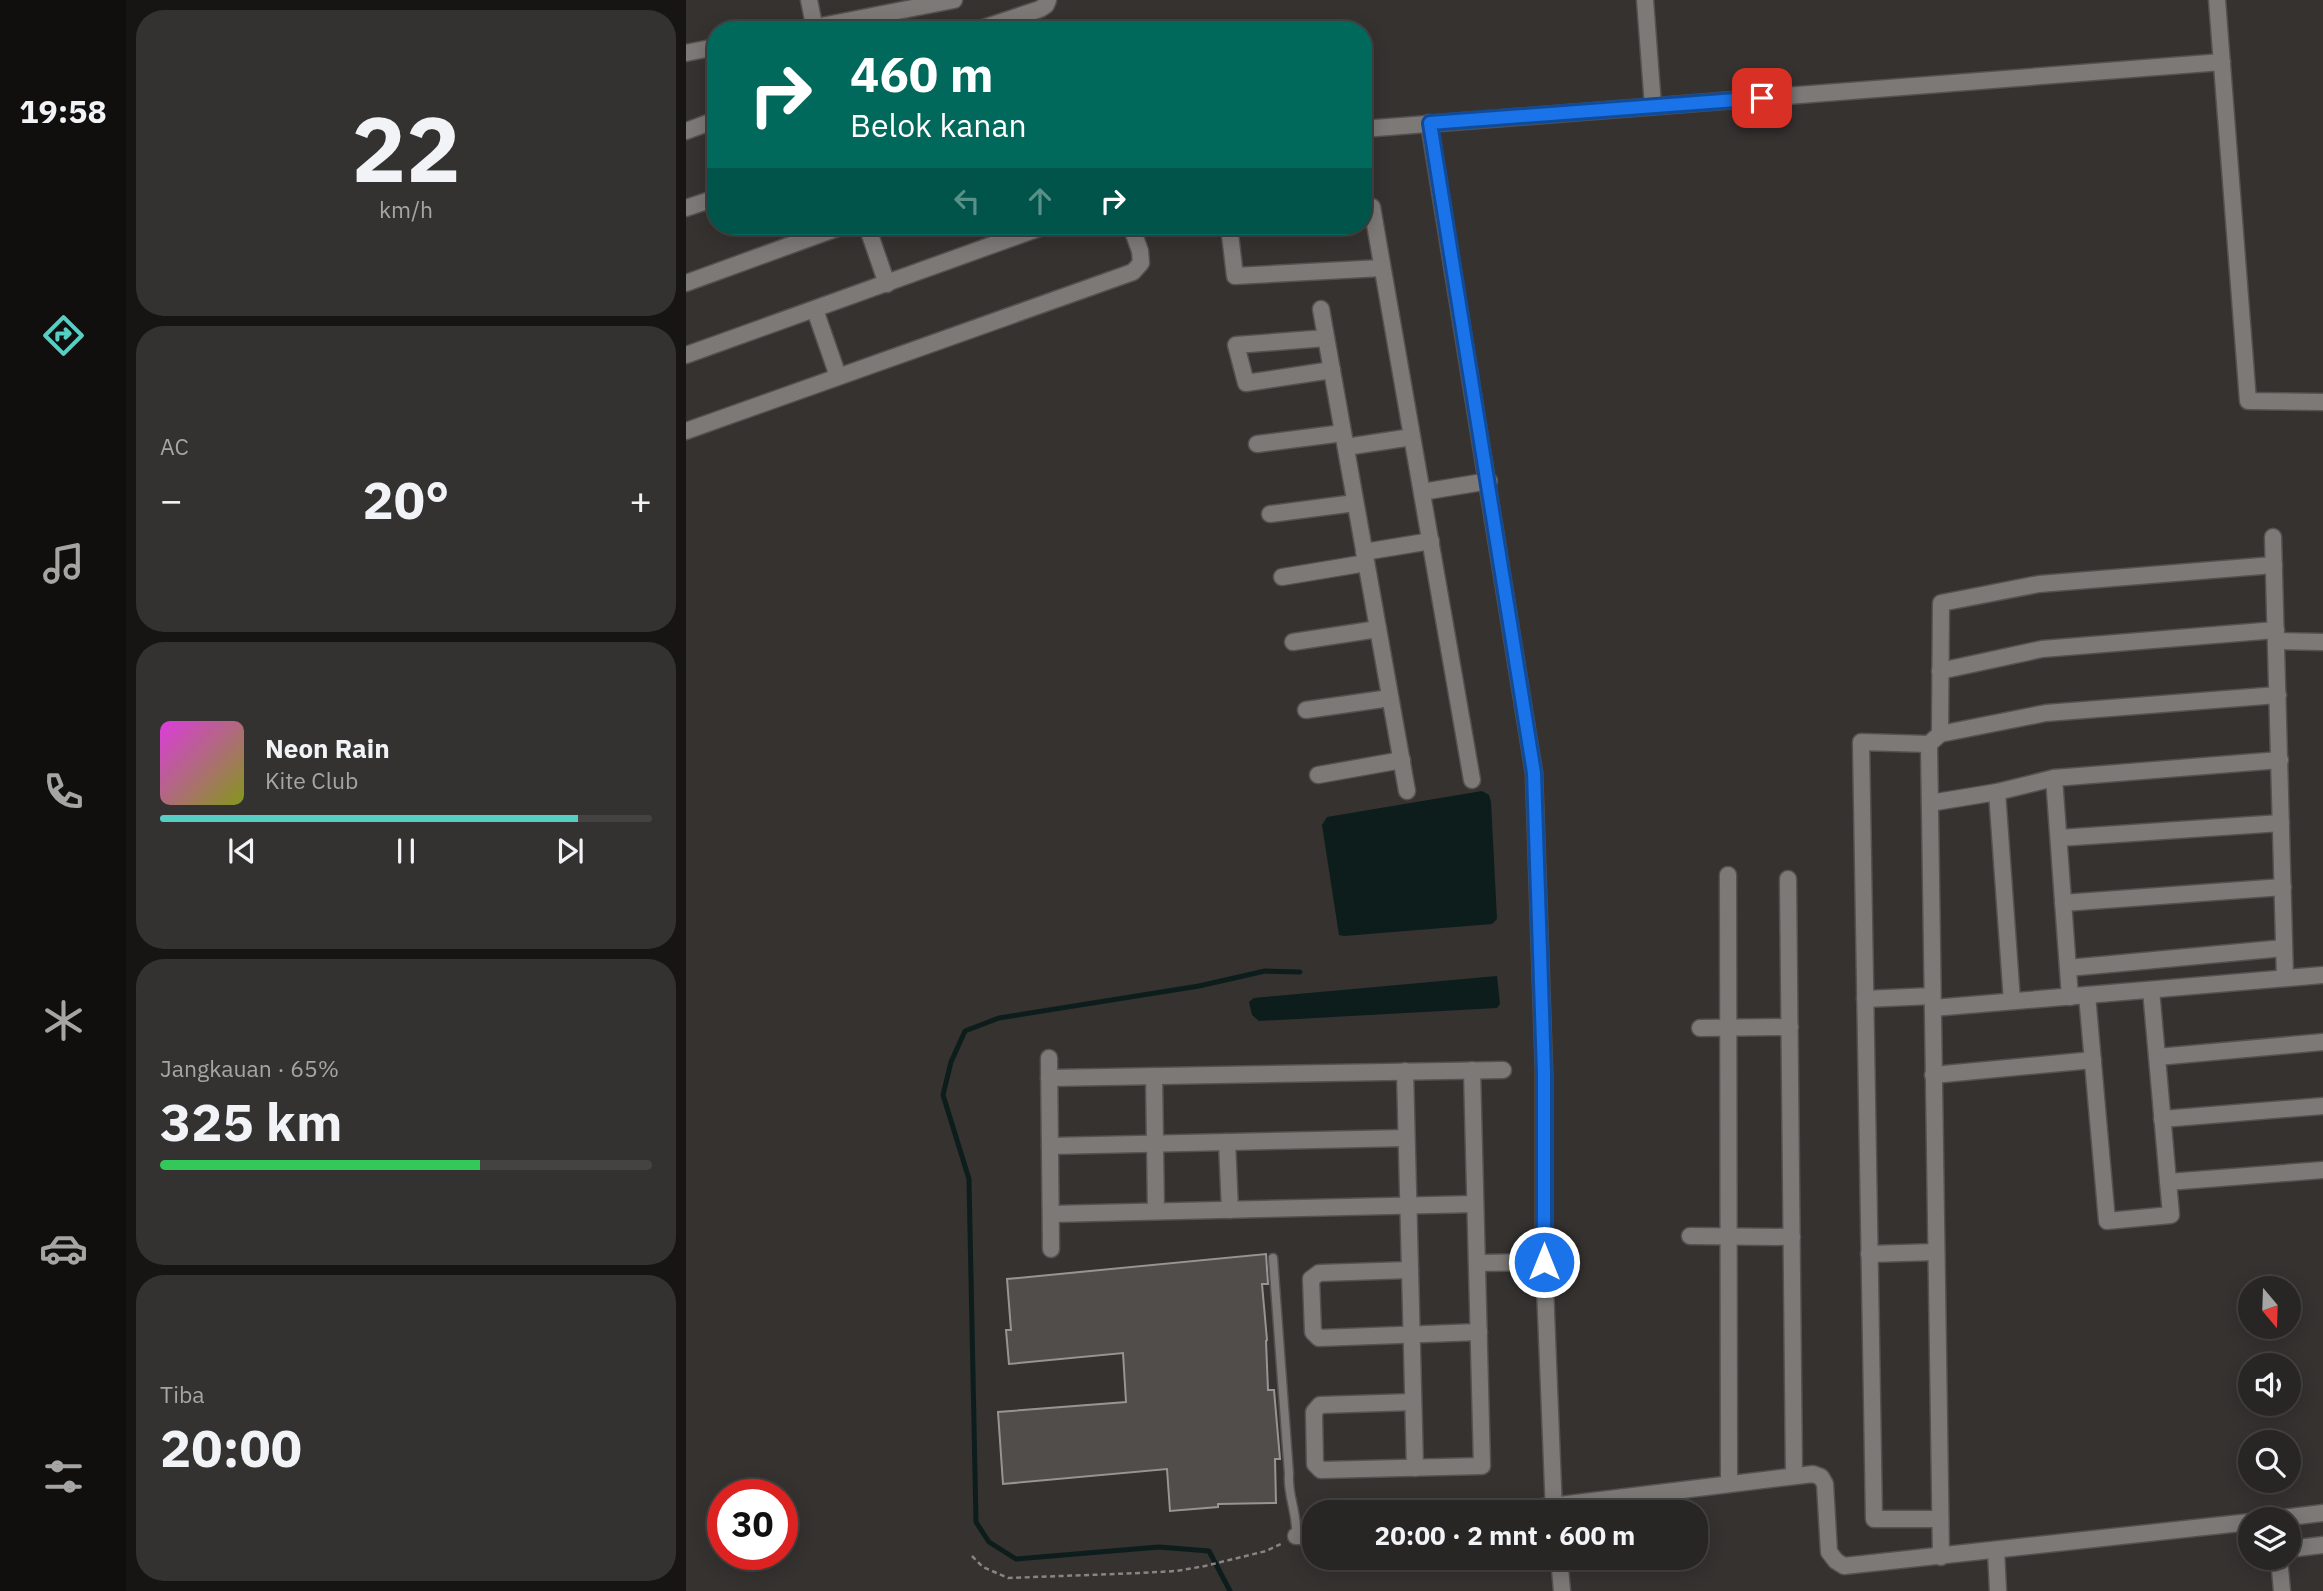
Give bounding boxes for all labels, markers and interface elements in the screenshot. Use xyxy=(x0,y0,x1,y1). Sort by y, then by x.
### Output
text: 460 m xyxy=(850,42,994,105)
icon: right xyxy=(735,49,826,140)
pin xyxy=(1732,68,1792,128)
icon: arrive xyxy=(1743,79,1781,117)
text: 22 xyxy=(351,89,461,207)
text: 19:58 xyxy=(19,90,107,132)
text: Belok kanan xyxy=(850,104,1027,146)
icon: left xyxy=(948,182,986,220)
icon: ahead xyxy=(1021,182,1059,220)
icon: right xyxy=(1094,182,1132,220)
text: km/h xyxy=(379,194,433,224)
icon: directions xyxy=(39,311,88,360)
text: AC xyxy=(160,431,189,461)
text: 20° xyxy=(363,466,449,533)
text: − xyxy=(160,475,183,524)
text: + xyxy=(629,475,652,524)
icon: music xyxy=(39,539,88,588)
text: Neon Rain xyxy=(265,731,390,765)
text: Kite Club xyxy=(265,765,358,795)
icon: phone xyxy=(39,767,88,816)
icon: previous xyxy=(223,832,261,870)
icon: pause xyxy=(387,832,425,870)
icon: next xyxy=(551,832,589,870)
icon: climate xyxy=(39,996,88,1045)
text: Jangkauan · 65% xyxy=(160,1053,339,1083)
text: 325 km xyxy=(160,1088,342,1155)
icon: car xyxy=(39,1224,88,1273)
position arrow xyxy=(1507,1225,1581,1299)
north arrow xyxy=(2238,1276,2301,1339)
map controls xyxy=(2238,1276,2301,1570)
button: sound xyxy=(2238,1353,2301,1416)
text: Tiba xyxy=(160,1379,205,1409)
text: 20:00 xyxy=(160,1414,302,1481)
button: search xyxy=(2238,1430,2301,1493)
icon: filters xyxy=(39,1452,88,1501)
speed limit sign: 30 xyxy=(707,1479,798,1570)
button: layers xyxy=(2238,1507,2301,1570)
text: 20:00 · 2 mnt · 600 m xyxy=(1375,1518,1635,1552)

